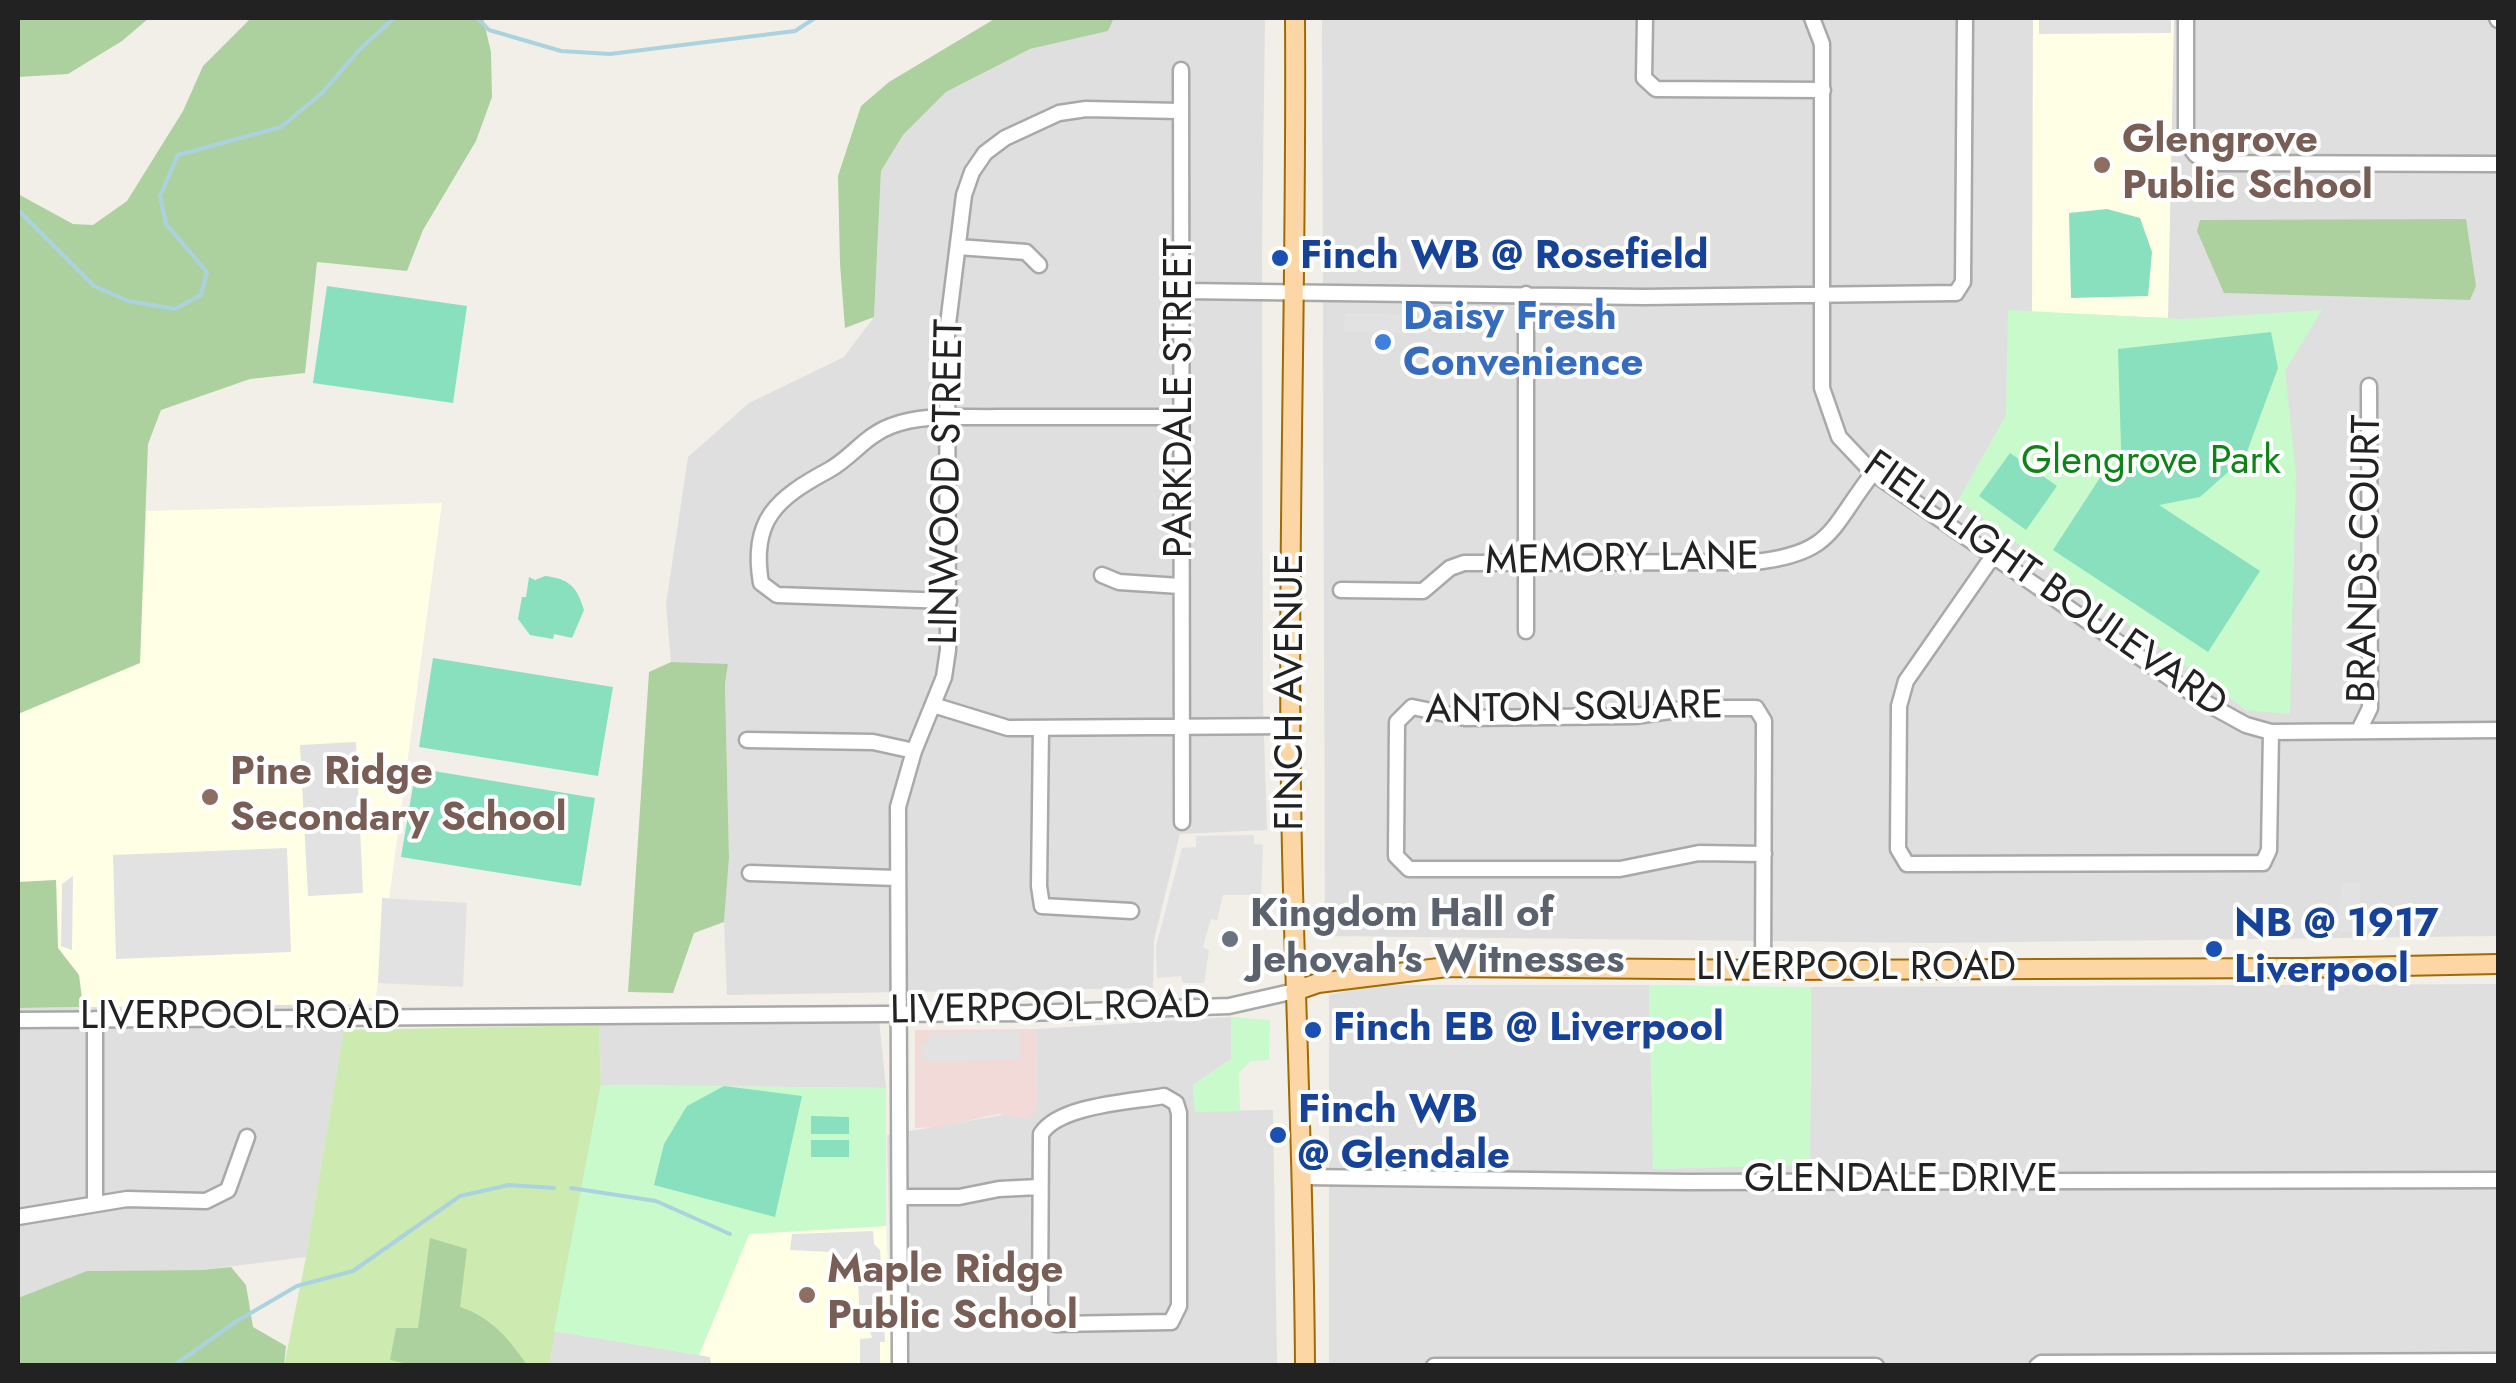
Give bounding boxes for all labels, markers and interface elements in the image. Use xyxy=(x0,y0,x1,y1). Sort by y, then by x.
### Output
place label: Glengrove Public School xyxy=(2122,118,2373,212)
marker: Glengrove Public School xyxy=(2091,154,2113,176)
place label: Finch WB @ Rosefield xyxy=(1300,234,1708,282)
street label: PARKDALE STREET xyxy=(1157,238,1205,558)
marker: Finch WB @ Rosefield xyxy=(1269,247,1291,269)
place label: Daisy Fresh Convenience xyxy=(1403,295,1643,389)
street label: LINWOOD STREET xyxy=(922,319,976,645)
marker: Daisy Fresh Convenience xyxy=(1372,331,1394,353)
street label: BRANDS COURT xyxy=(2340,414,2394,704)
park label: Glengrove Park xyxy=(2021,439,2281,487)
street label: FIELDLIGHT BOULEVARD xyxy=(1853,442,2235,730)
street label: MEMORY LANE xyxy=(1485,535,1759,587)
street label: FINCH AVENUE xyxy=(1268,553,1316,831)
street label: ANTON SQUARE xyxy=(1425,683,1723,737)
place label: Pine Ridge Secondary School xyxy=(230,750,567,844)
marker: Pine Ridge Secondary School xyxy=(199,786,221,808)
place label: Kingdom Hall of Jehovah's Witnesses xyxy=(1250,892,1625,986)
place label: NB @ 1917 Liverpool xyxy=(2234,902,2439,996)
marker: Kingdom Hall of Jehovah's Witnesses xyxy=(1219,928,1241,950)
marker: NB @ 1917 Liverpool xyxy=(2203,938,2225,960)
street label: LIVERPOOL ROAD xyxy=(1696,945,2016,993)
street label: LIVERPOOL ROAD xyxy=(890,983,1210,1037)
street label: LIVERPOOL ROAD xyxy=(80,994,400,1042)
place label: Finch EB @ Liverpool xyxy=(1333,1006,1724,1054)
marker: Finch EB @ Liverpool xyxy=(1302,1019,1324,1041)
place label: Finch WB @ Glendale xyxy=(1298,1088,1510,1182)
marker: Finch WB @ Glendale xyxy=(1267,1124,1289,1146)
street label: GLENDALE DRIVE xyxy=(1744,1157,2058,1205)
place label: Maple Ridge Public School xyxy=(827,1248,1078,1342)
marker: Maple Ridge Public School xyxy=(796,1284,818,1306)

